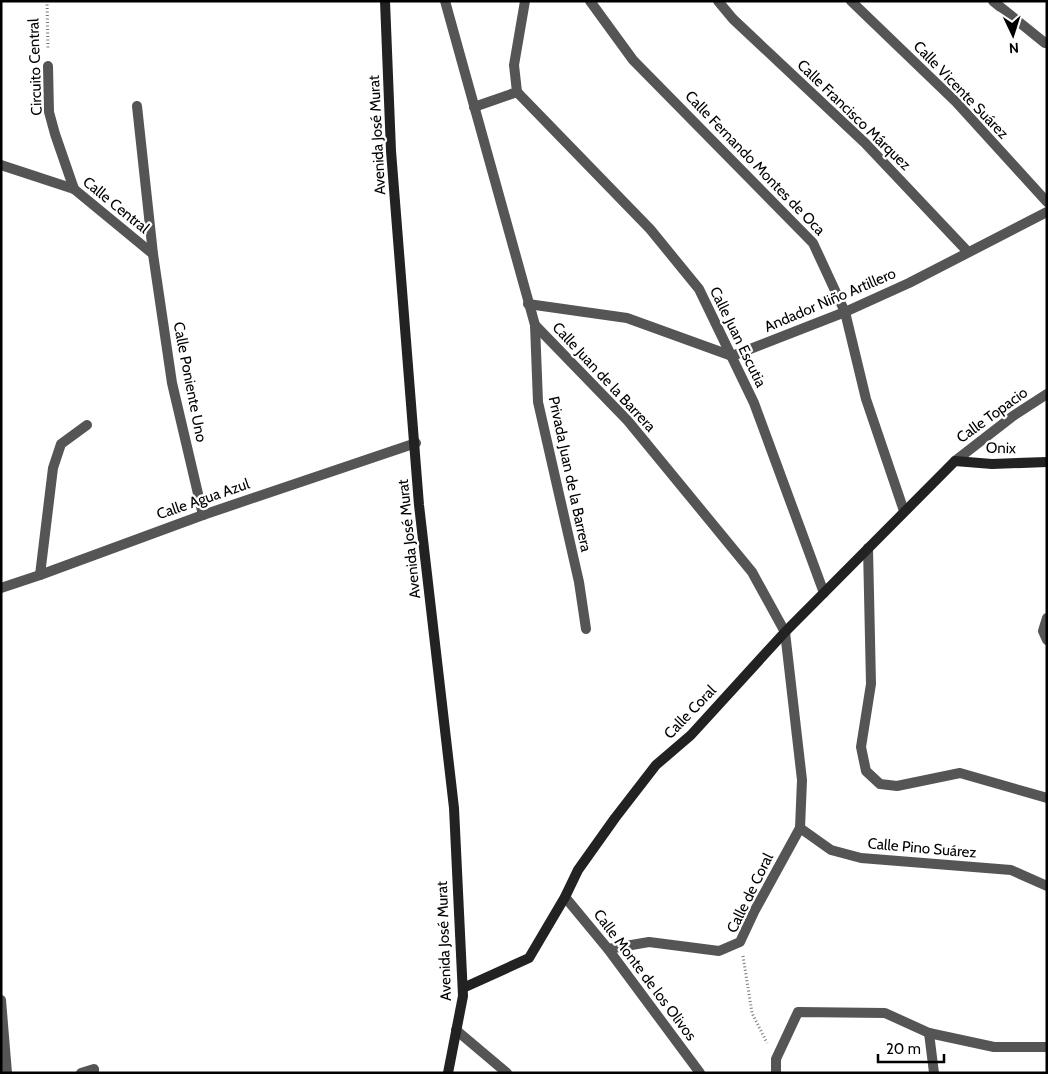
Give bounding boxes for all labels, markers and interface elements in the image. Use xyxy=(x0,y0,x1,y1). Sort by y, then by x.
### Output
north arrow xyxy=(988,10,1038,60)
street label: Circuito Central xyxy=(24,18,46,116)
street label: Calle Vicente Suárez xyxy=(910,37,1012,143)
text: N xyxy=(1008,39,1019,57)
street label: Calle Francisco Márquez xyxy=(793,56,915,174)
street label: Avenida José Murat xyxy=(365,75,389,195)
street label: Calle Fernando Montes de Oca xyxy=(681,87,829,239)
street label: Calle Central xyxy=(79,173,153,237)
street label: Andador Niño Artillero xyxy=(762,264,898,336)
street label: Calle Juan Escutia xyxy=(706,284,770,391)
street label: Calle Juan de la Barrera xyxy=(549,318,660,436)
street label: Calle Poniente Uno xyxy=(170,320,210,444)
street label: Calle Topacio xyxy=(953,383,1031,447)
street label: Privada Juan de la Barrera xyxy=(545,395,595,554)
street label: Onix xyxy=(986,439,1016,457)
street label: Calle Agua Azul xyxy=(154,475,252,523)
street label: Avenida José Murat xyxy=(394,478,424,600)
street label: Calle Coral xyxy=(660,681,720,742)
street label: Calle Pino Suárez xyxy=(867,834,977,862)
street label: Calle de Coral xyxy=(723,850,777,936)
street label: Avenida José Murat xyxy=(433,881,455,1001)
street label: Calle Monte de los Olivos xyxy=(590,906,700,1044)
scale bar xyxy=(878,1032,944,1064)
text: 20 m xyxy=(886,1040,921,1058)

